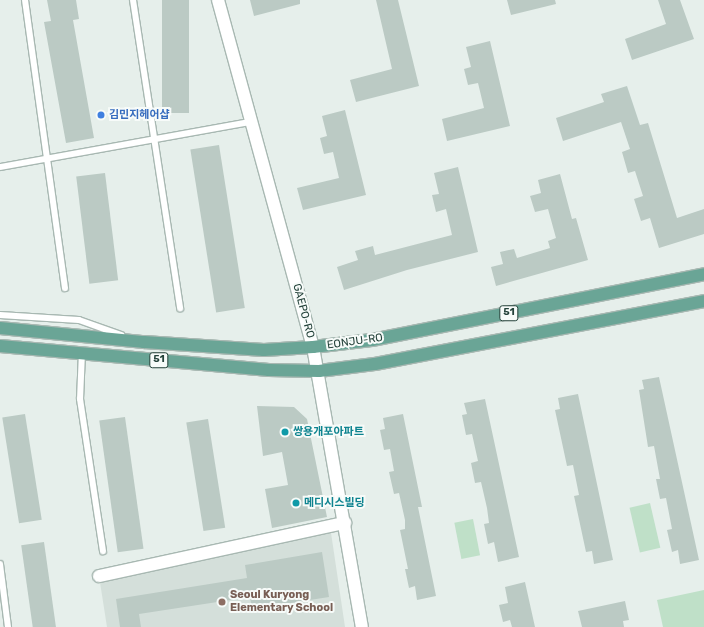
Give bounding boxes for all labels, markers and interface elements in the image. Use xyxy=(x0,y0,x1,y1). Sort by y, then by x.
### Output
place label: 김민지헤어샵 xyxy=(109,108,170,122)
marker: 김민지헤어샵 xyxy=(96,110,106,120)
street label: GAEPO-RO xyxy=(289,282,317,340)
road number: 51 xyxy=(499,305,519,321)
street label: EONJU-RO xyxy=(326,332,384,352)
road number: 51 xyxy=(149,352,169,368)
place label: 쌍용개포아파트 xyxy=(293,425,364,439)
marker: 쌍용개포아파트 xyxy=(280,427,290,437)
place label: 메디시스빌딩 xyxy=(304,496,365,510)
marker: 메디시스빌딩 xyxy=(291,498,301,508)
place label: Seoul Kuryong Elementary School xyxy=(230,589,333,615)
marker: Seoul Kuryong Elementary School xyxy=(217,597,227,607)

